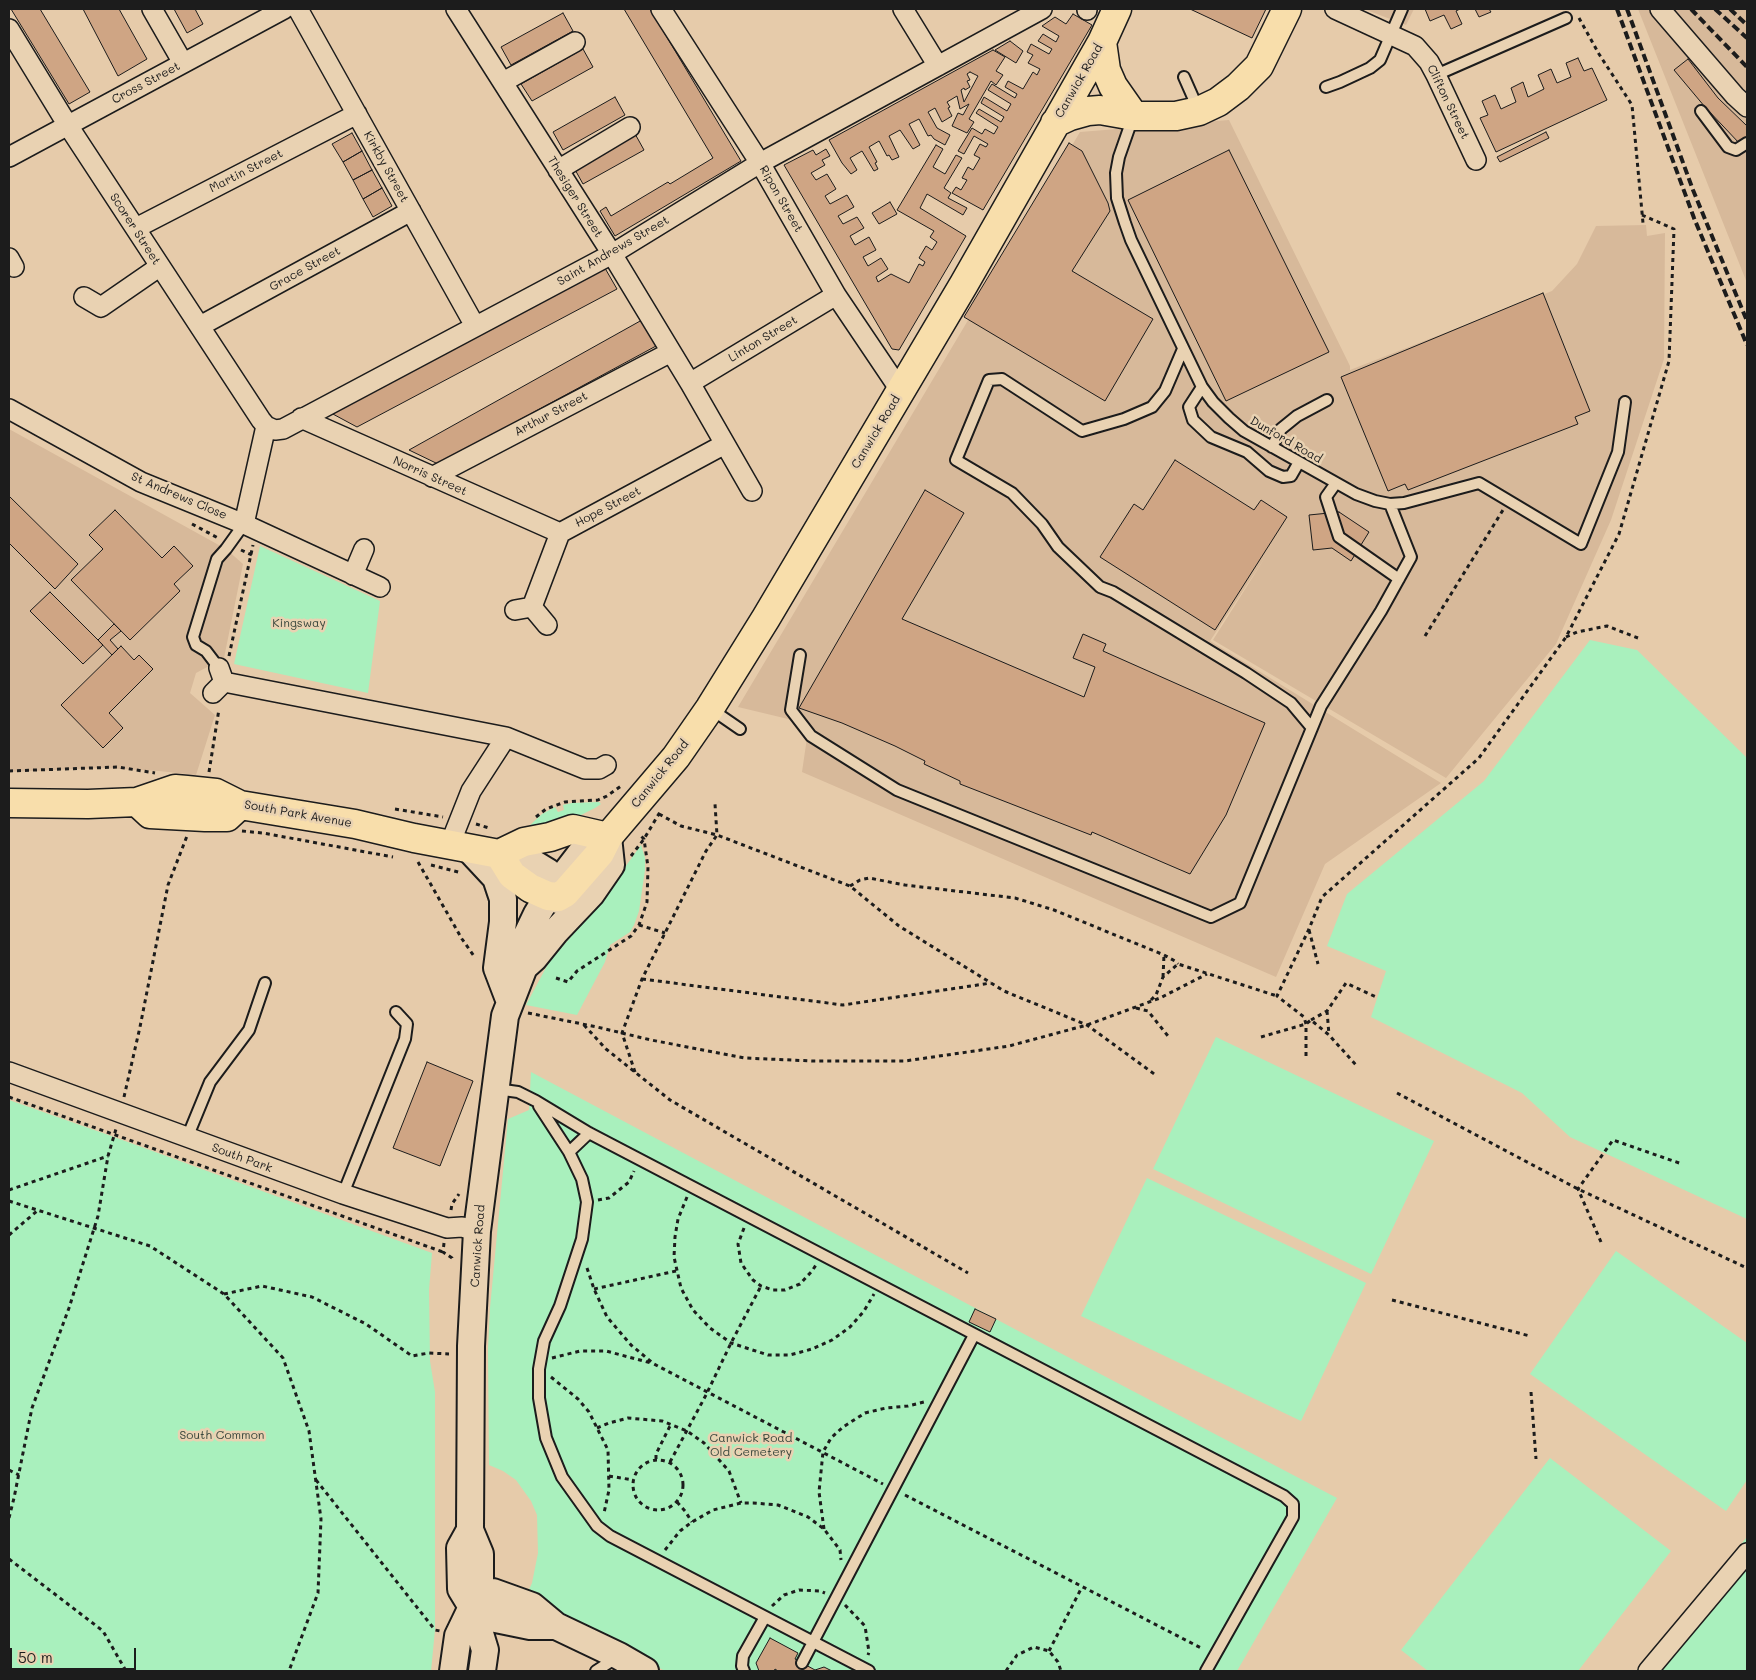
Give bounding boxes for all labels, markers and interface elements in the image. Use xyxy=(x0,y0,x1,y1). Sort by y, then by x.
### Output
street label: Canwick Road xyxy=(1052,42,1106,120)
street label: Cross Street xyxy=(109,59,183,107)
street label: Clifton Street xyxy=(1424,62,1472,142)
street label: Kirkby Street xyxy=(360,129,412,205)
street label: Martin Street xyxy=(207,146,285,196)
street label: Thesiger Street xyxy=(544,154,606,240)
street label: Ripon Street xyxy=(756,163,806,235)
street label: Scorer Street xyxy=(107,191,163,267)
street label: Saint Andrews Street xyxy=(554,213,672,289)
street label: Grace Street xyxy=(267,244,343,294)
street label: Linton Street xyxy=(726,313,800,365)
street label: Arthur Street xyxy=(512,389,590,439)
street label: Canwick Road xyxy=(848,393,904,471)
street label: Dunford Road xyxy=(1247,414,1325,466)
street label: Norris Street xyxy=(391,453,469,499)
street label: St Andrews Close xyxy=(129,469,229,523)
street label: Hope Street xyxy=(573,484,643,530)
park label: Kingsway xyxy=(272,616,326,630)
street label: Canwick Road xyxy=(628,737,692,811)
street label: South Park Avenue xyxy=(243,797,353,831)
street label: South Park xyxy=(210,1140,274,1176)
street label: Canwick Road xyxy=(468,1204,488,1288)
park label: South Common xyxy=(180,1428,264,1442)
park label: Canwick Road Old Cemetery xyxy=(710,1431,792,1459)
scale bar xyxy=(12,1638,139,1670)
text: 50 m xyxy=(18,1647,53,1667)

